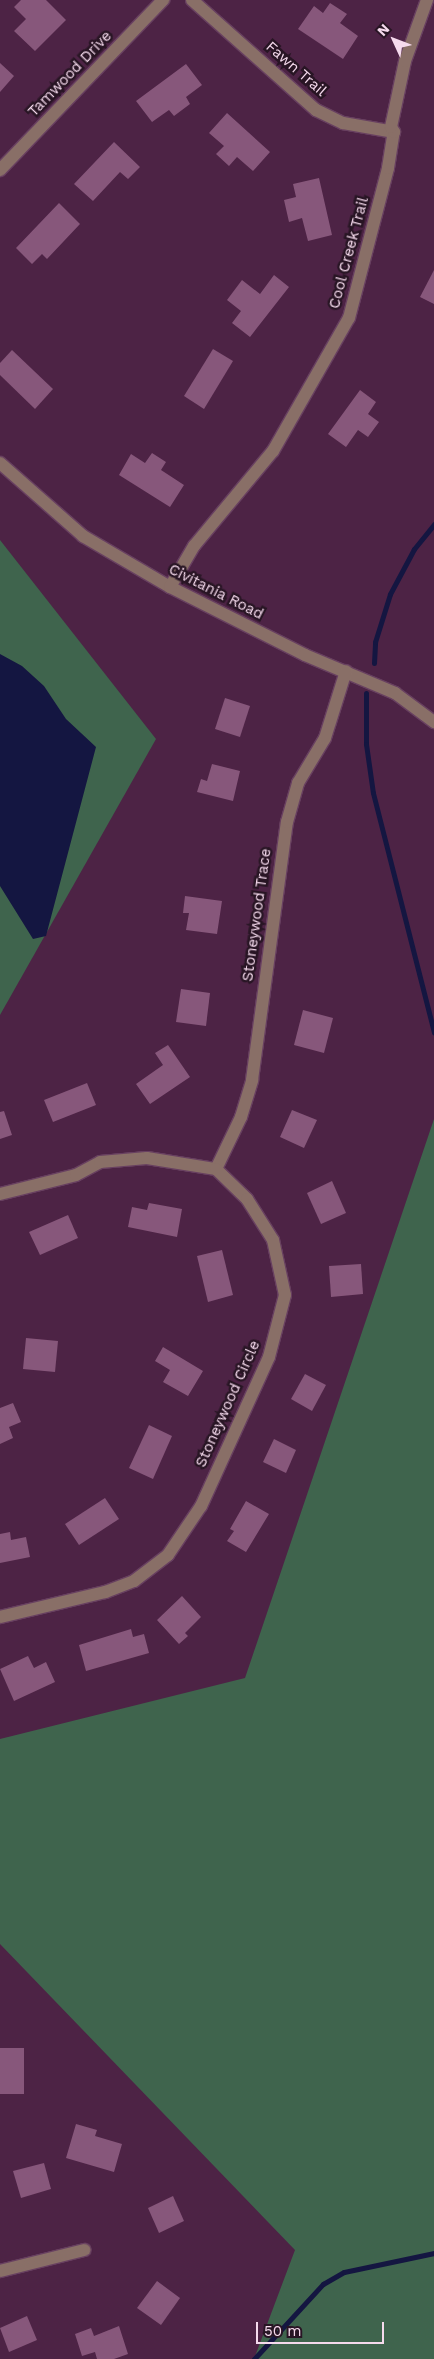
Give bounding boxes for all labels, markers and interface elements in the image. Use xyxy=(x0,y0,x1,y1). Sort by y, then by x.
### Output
north arrow xyxy=(369,15,419,65)
text: N xyxy=(374,21,392,39)
street label: Tamwood Drive xyxy=(25,27,115,121)
street label: Fawn Trail xyxy=(262,38,330,100)
street label: Cool Creek Trail xyxy=(325,195,373,311)
street label: Civitania Road xyxy=(165,560,267,624)
street label: Stoneywood Trace xyxy=(239,847,275,983)
street label: Stoneywood Circle xyxy=(192,1338,264,1470)
scale bar xyxy=(259,2312,386,2344)
text: 50 m xyxy=(264,2322,301,2340)

